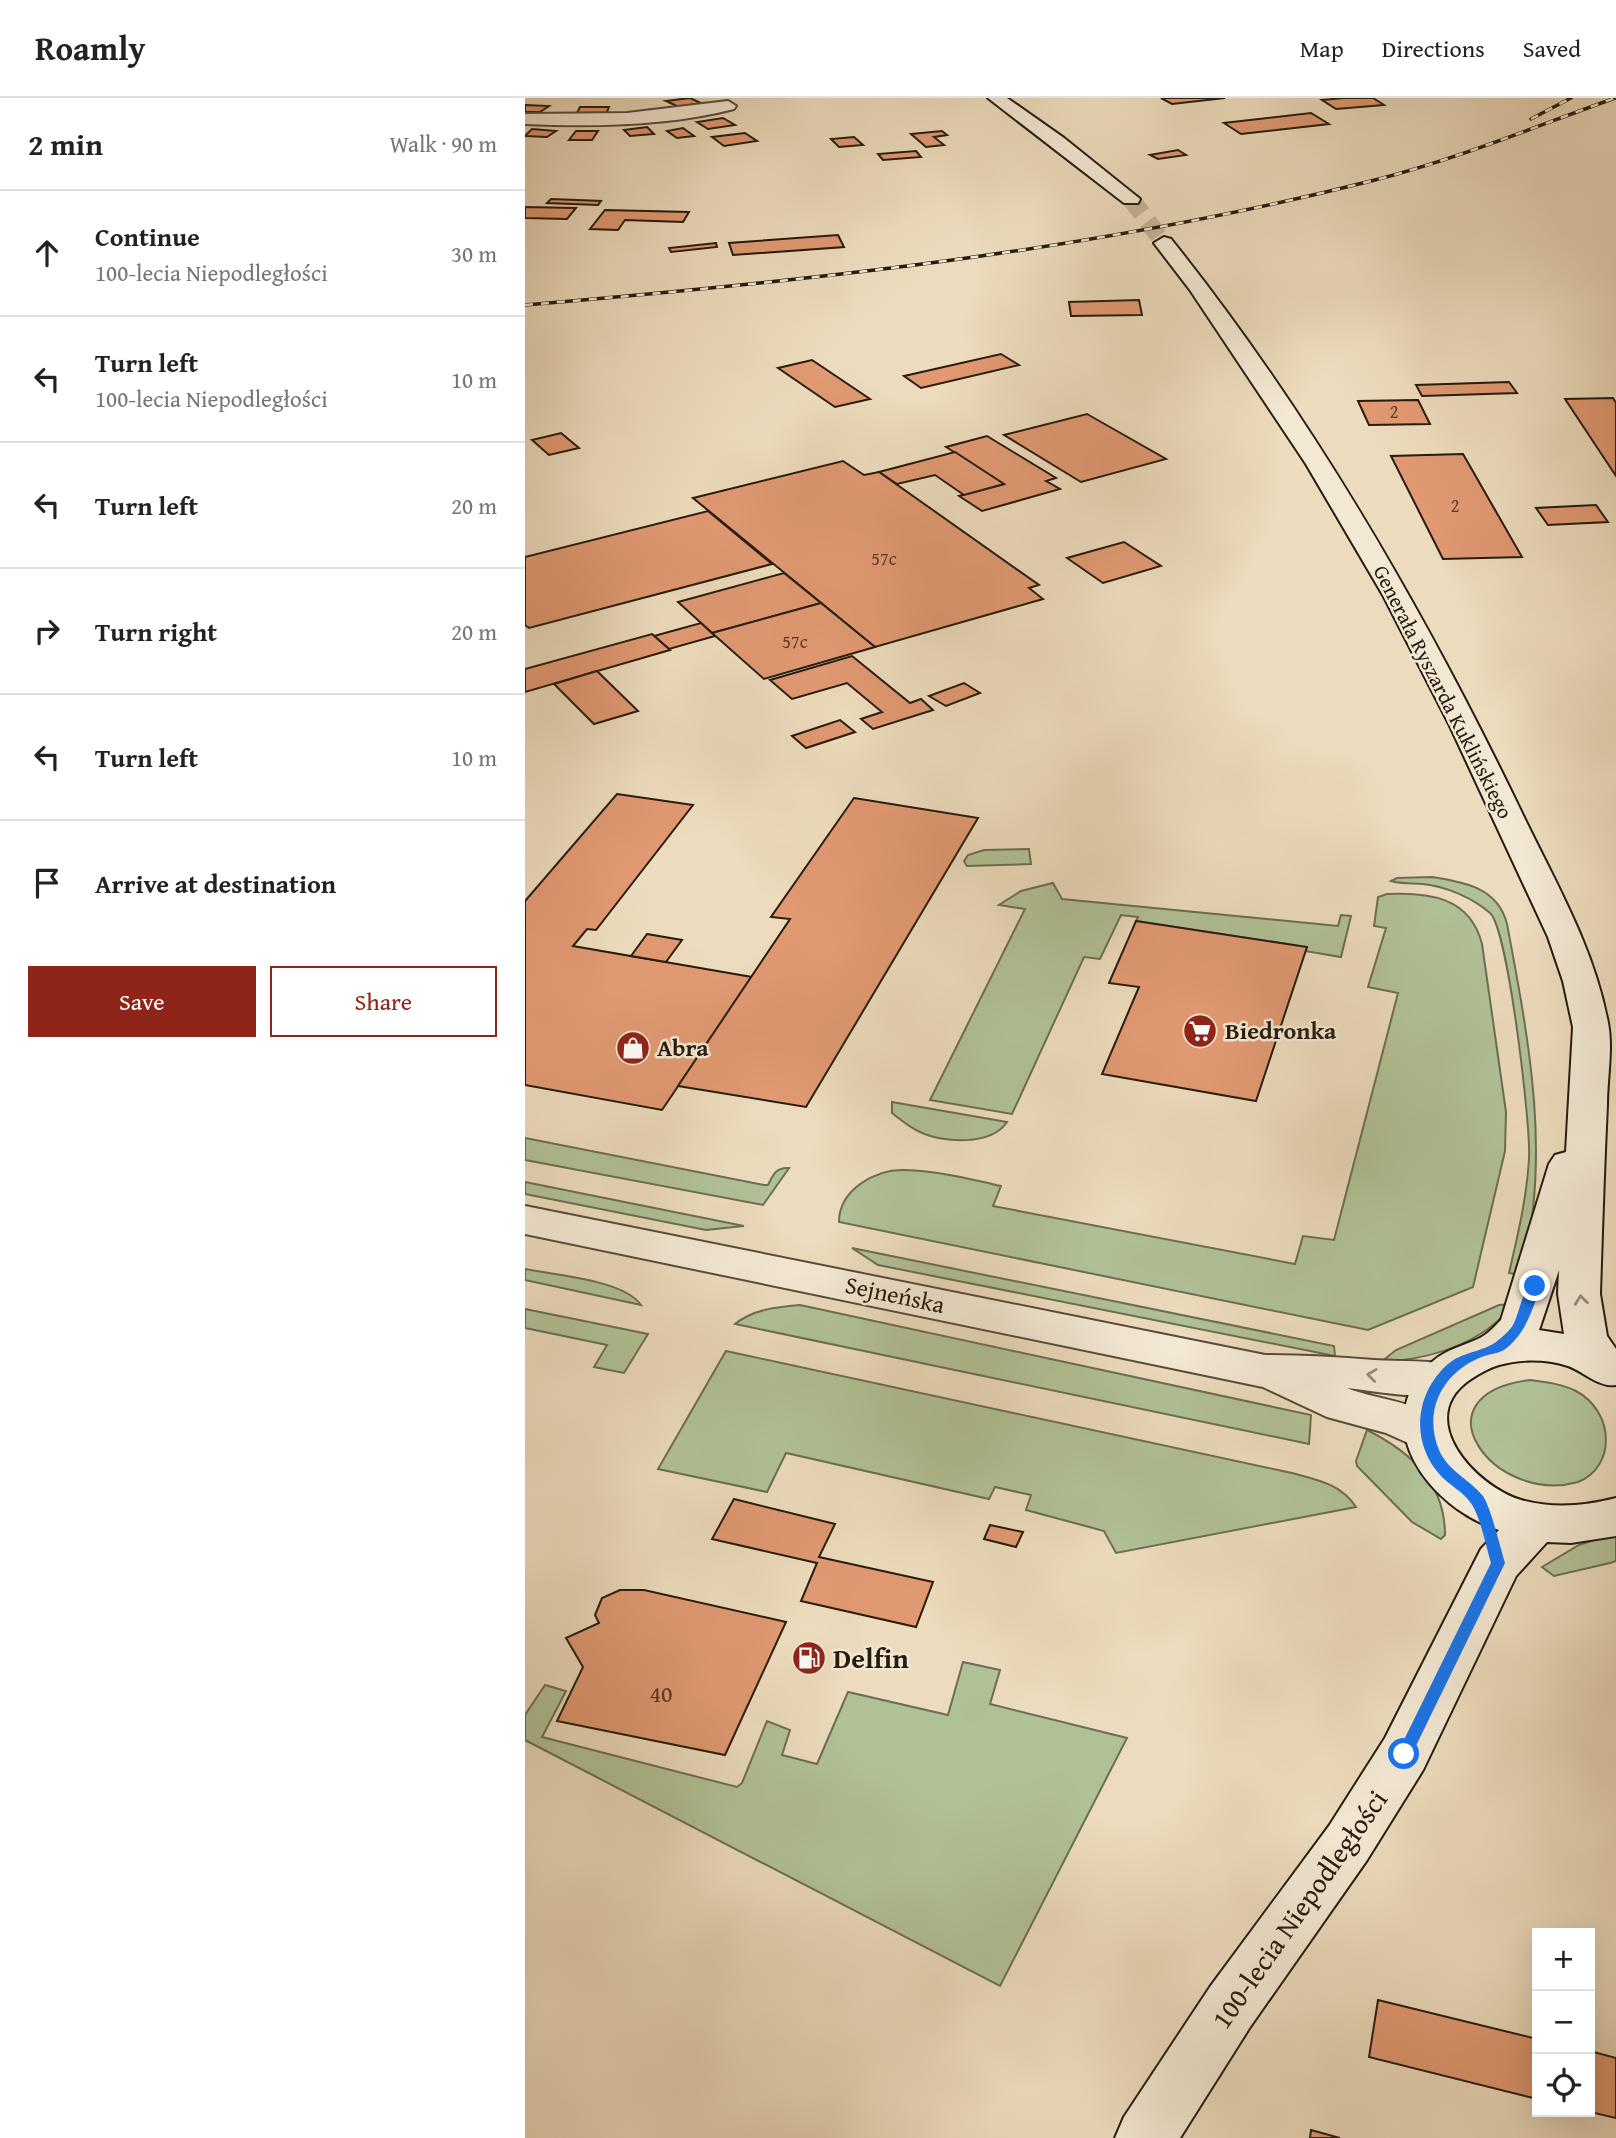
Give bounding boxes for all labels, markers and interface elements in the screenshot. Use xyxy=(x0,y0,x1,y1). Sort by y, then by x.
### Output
text: Roamly xyxy=(35,24,145,72)
text: Map xyxy=(1300,31,1344,66)
text: Directions xyxy=(1382,31,1485,66)
text: Saved xyxy=(1523,31,1581,66)
text: 2 min xyxy=(28,122,103,166)
text: Walk · 90 m xyxy=(389,127,497,160)
text: Continue xyxy=(95,217,200,256)
icon: ahead xyxy=(28,234,66,272)
text: 30 m xyxy=(451,237,497,270)
text: 100-lecia Niepodległości xyxy=(95,256,328,289)
text: Turn left xyxy=(95,343,198,382)
icon: left xyxy=(28,360,66,398)
text: 10 m xyxy=(451,363,497,396)
text: 100-lecia Niepodległości xyxy=(95,382,328,415)
house number: 2 xyxy=(1390,398,1398,425)
icon: left xyxy=(28,486,66,524)
text: Turn left xyxy=(95,486,198,525)
text: 20 m xyxy=(451,489,497,522)
house number: 2 xyxy=(1451,492,1459,519)
house number: 57c xyxy=(871,545,897,572)
street label: Generała Ryszarda Kuklińskiego xyxy=(1366,559,1521,824)
icon: right xyxy=(28,612,66,650)
text: Turn right xyxy=(95,612,217,651)
text: 20 m xyxy=(451,615,497,648)
house number: 57c xyxy=(782,628,808,655)
icon: left xyxy=(28,738,66,776)
text: Turn left xyxy=(95,738,198,777)
text: 10 m xyxy=(451,741,497,774)
icon: arrive xyxy=(28,864,66,902)
text: Arrive at destination xyxy=(95,864,336,903)
button: Save xyxy=(28,966,256,1037)
button: Share xyxy=(270,966,497,1037)
supermarket icon: Biedronka xyxy=(1181,1012,1219,1050)
place label: Biedronka xyxy=(1225,1013,1337,1048)
shop icon: Abra xyxy=(614,1029,652,1067)
place label: Abra xyxy=(657,1030,709,1065)
street label: Sejneńska xyxy=(842,1267,949,1322)
route end xyxy=(1519,1270,1550,1301)
one-way arrow xyxy=(1573,1294,1588,1306)
one-way arrow xyxy=(1366,1368,1378,1383)
place label: Delfin xyxy=(833,1637,909,1678)
fuel station icon: Delfin xyxy=(790,1639,828,1677)
house number: 40 xyxy=(649,1676,673,1711)
route start xyxy=(1388,1738,1419,1769)
street label: 100-lecia Niepodległości xyxy=(1201,1781,1397,2036)
map controls xyxy=(1532,1928,1595,2117)
button: + xyxy=(1532,1928,1595,1991)
button: − xyxy=(1532,1991,1595,2054)
button: locate xyxy=(1532,2054,1595,2117)

